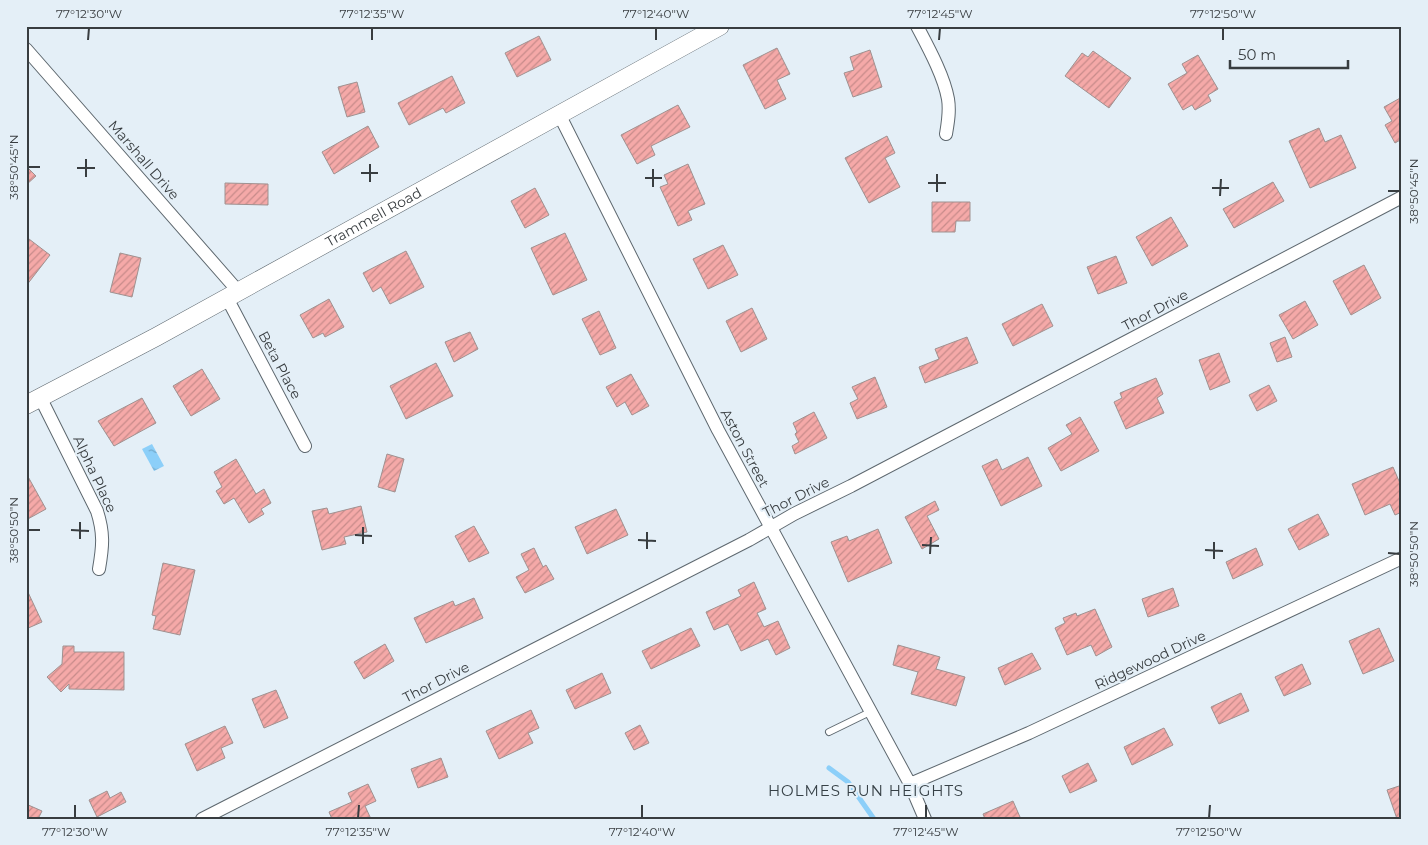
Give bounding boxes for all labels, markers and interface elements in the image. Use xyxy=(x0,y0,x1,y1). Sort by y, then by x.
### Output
text: 77°12'30"W xyxy=(56,6,122,21)
text: 77°12'35"W xyxy=(340,6,404,21)
text: 77°12'40"W xyxy=(623,6,689,21)
text: 77°12'45"W xyxy=(907,6,973,21)
text: 77°12'50"W xyxy=(1190,6,1256,21)
scale bar xyxy=(1230,38,1348,70)
text: 50 m xyxy=(1238,45,1276,64)
street label: Marshall Drive xyxy=(105,116,183,204)
text: 38°50'45"N xyxy=(6,134,21,200)
text: 38°50'45"N xyxy=(1406,158,1421,224)
street label: Trammell Road xyxy=(322,183,425,251)
street label: Thor Drive xyxy=(1119,285,1191,335)
street label: Beta Place xyxy=(255,328,305,402)
street label: Aston Street xyxy=(717,406,773,491)
street label: Alpha Place xyxy=(69,433,121,515)
street label: Thor Drive xyxy=(760,473,832,521)
text: 38°50'50"N xyxy=(6,497,21,563)
text: 38°50'50"N xyxy=(1406,521,1421,587)
street label: Ridgewood Drive xyxy=(1091,626,1209,694)
street label: Thor Drive xyxy=(400,658,472,706)
district label: HOLMES RUN HEIGHTS xyxy=(768,781,964,800)
text: 77°12'30"W xyxy=(42,824,108,839)
text: 77°12'35"W xyxy=(326,824,390,839)
text: 77°12'40"W xyxy=(609,824,675,839)
text: 77°12'45"W xyxy=(893,824,959,839)
text: 77°12'50"W xyxy=(1176,824,1242,839)

